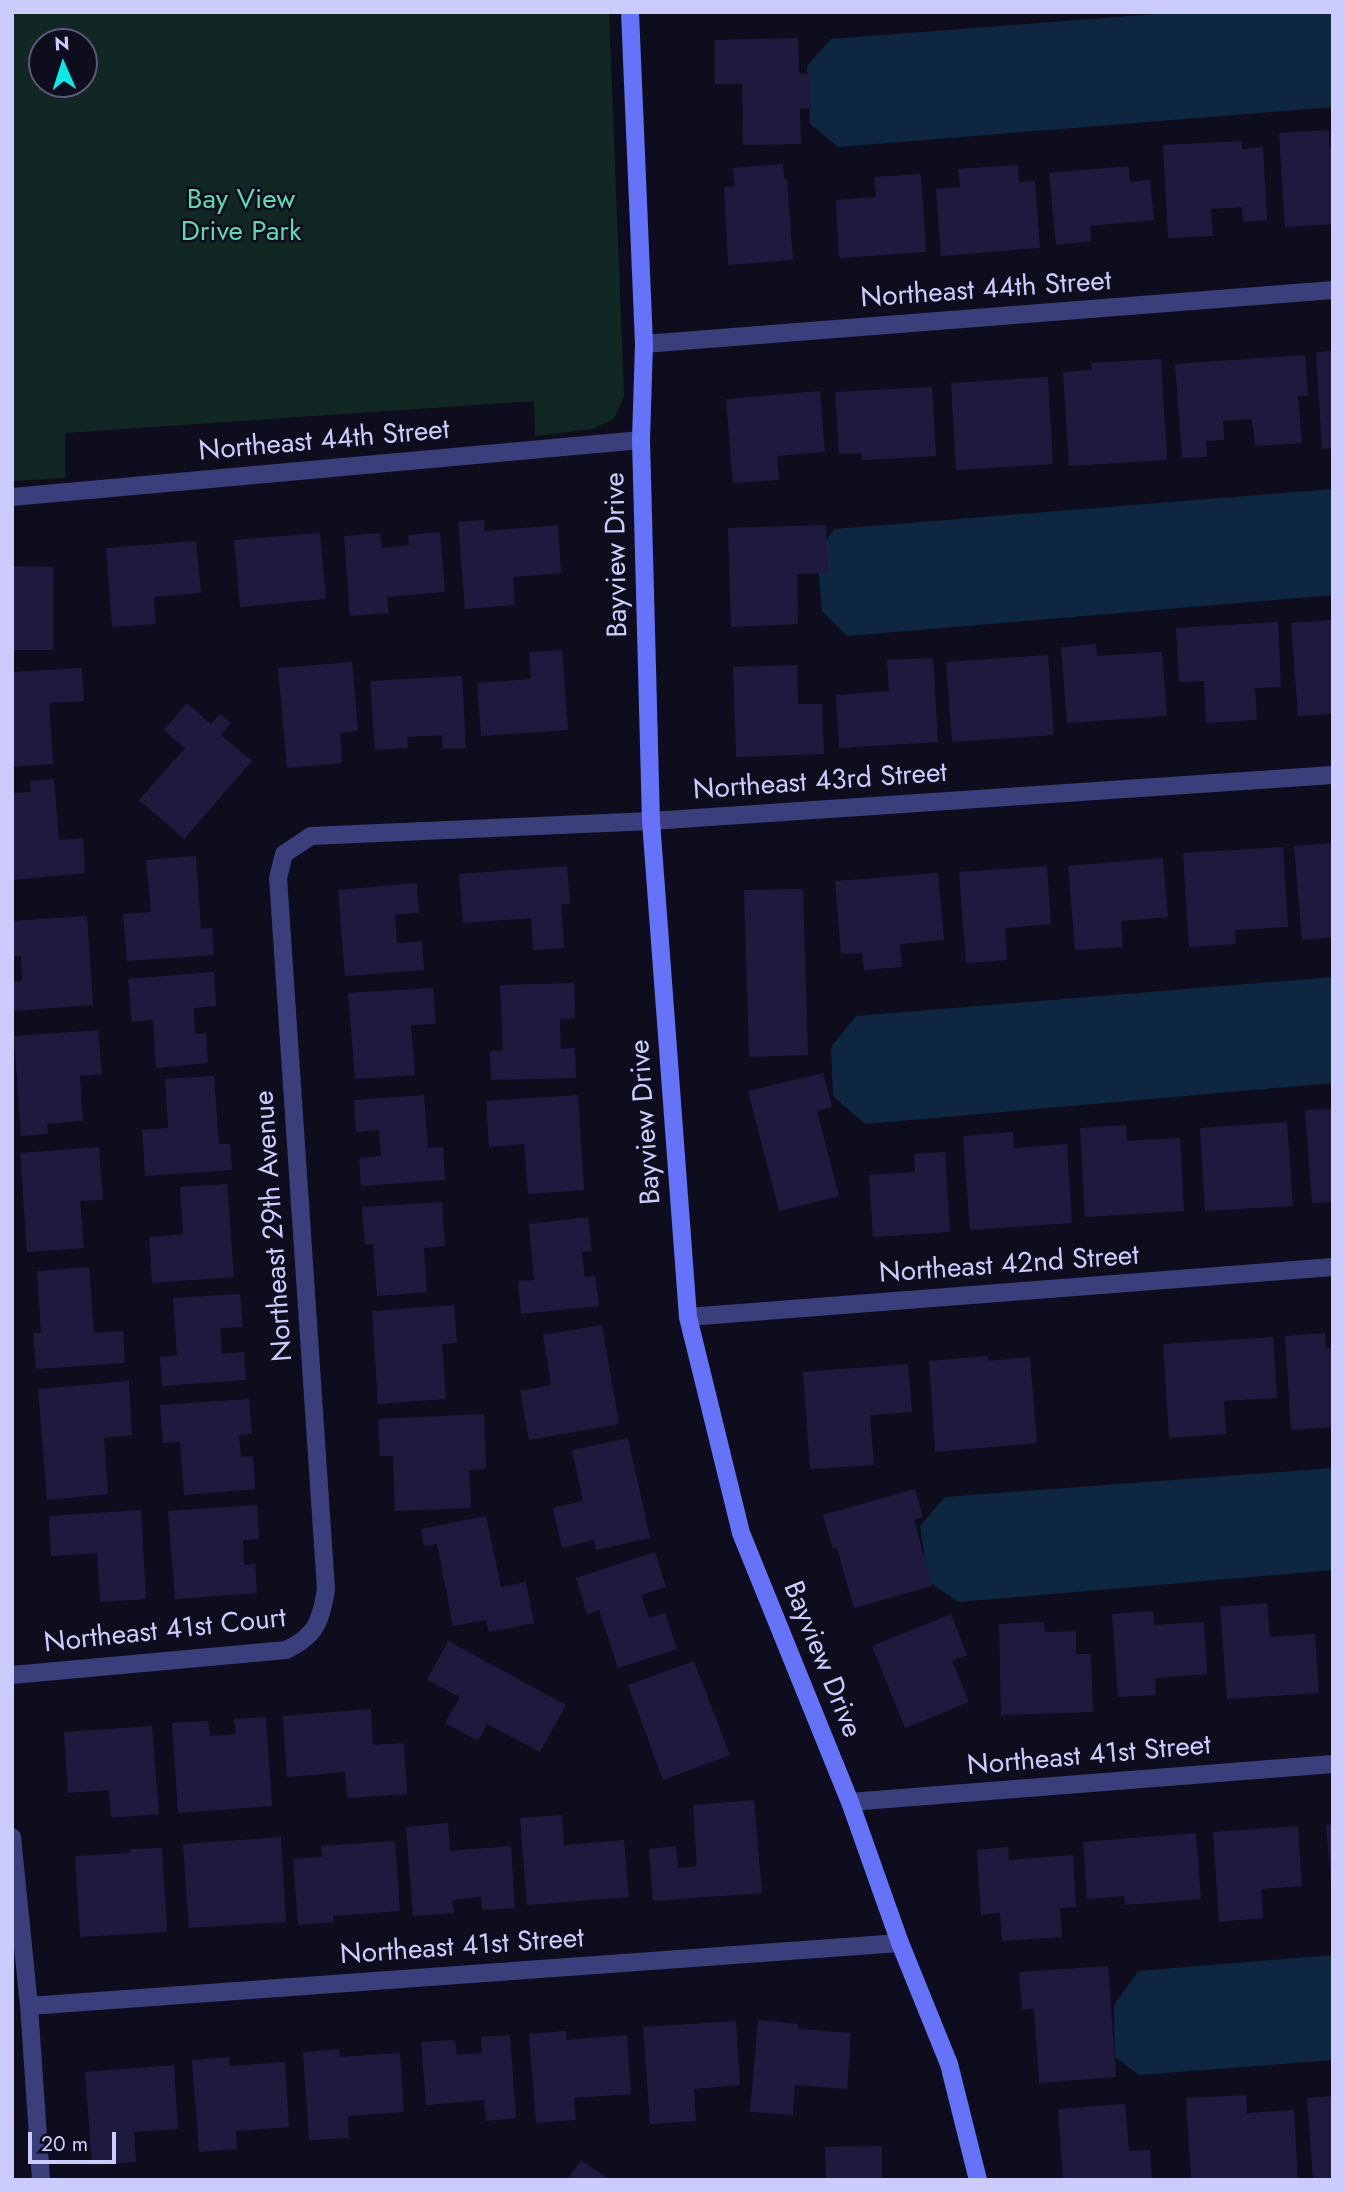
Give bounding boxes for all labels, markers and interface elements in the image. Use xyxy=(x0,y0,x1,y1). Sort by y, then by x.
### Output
north arrow xyxy=(28,28,98,98)
text: N xyxy=(54,30,70,57)
park label: Bay View Drive Park xyxy=(181,184,301,250)
street label: Northeast 44th Street xyxy=(859,265,1113,317)
street label: Northeast 44th Street xyxy=(197,414,451,470)
street label: Bayview Drive xyxy=(600,472,636,638)
street label: Northeast 43rd Street xyxy=(692,757,948,809)
street label: Bayview Drive xyxy=(624,1038,670,1206)
street label: Northeast 29th Avenue xyxy=(249,1089,301,1363)
street label: Northeast 42nd Street xyxy=(878,1240,1140,1292)
street label: Bayview Drive xyxy=(774,1577,868,1743)
street label: Northeast 41st Court xyxy=(42,1603,288,1661)
street label: Northeast 41st Street xyxy=(966,1730,1212,1784)
street label: Northeast 41st Street xyxy=(339,1923,585,1973)
scale bar xyxy=(32,2118,119,2162)
text: 20 m xyxy=(41,2129,88,2159)

